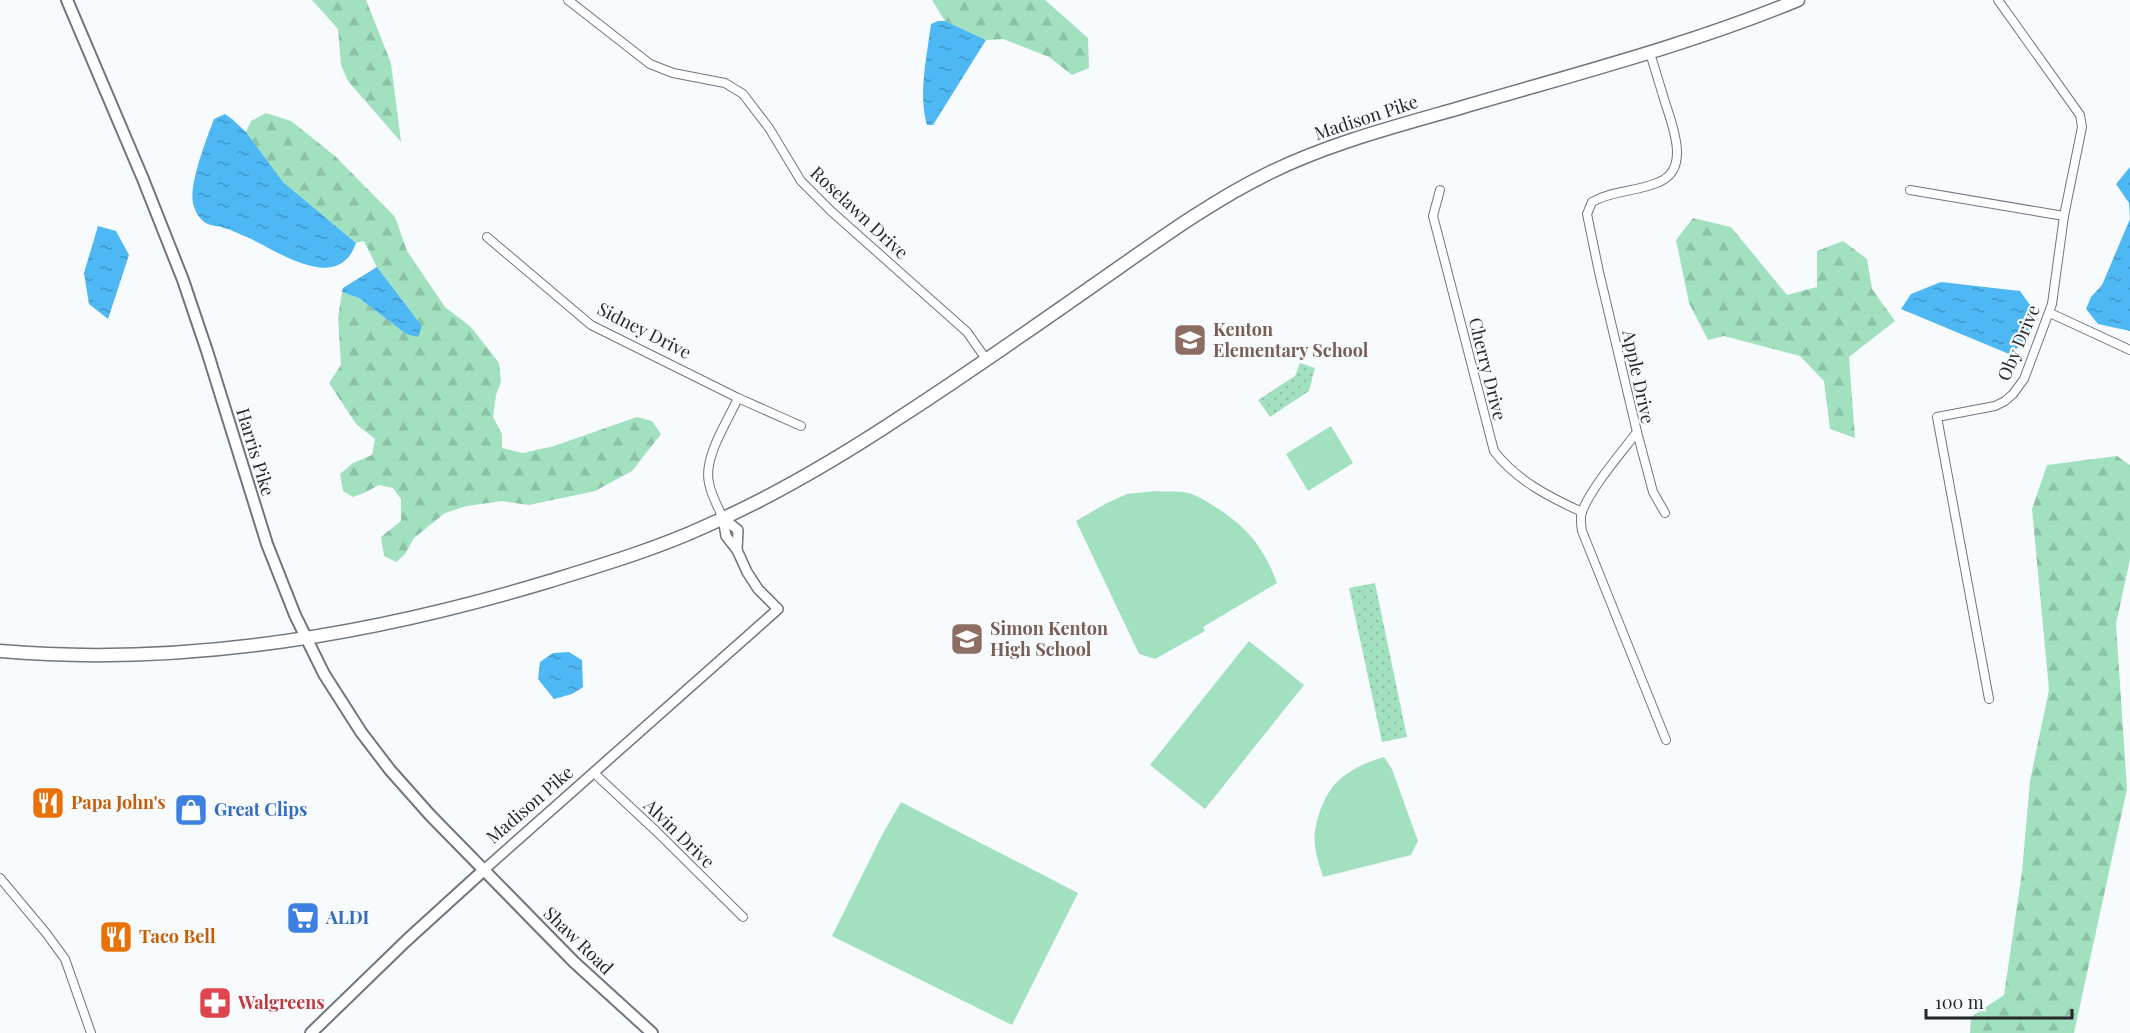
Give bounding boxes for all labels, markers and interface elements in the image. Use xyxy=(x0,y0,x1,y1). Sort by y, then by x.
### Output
street label: Madison Pike xyxy=(1311,89,1421,145)
street label: Roselawn Drive xyxy=(805,161,914,264)
street label: Sidney Drive xyxy=(593,296,695,364)
street label: Oby Drive xyxy=(1991,301,2045,384)
street label: Cherry Drive xyxy=(1464,315,1512,423)
place label: Kenton Elementary School xyxy=(1213,317,1369,362)
school or university icon: Kenton Elementary School xyxy=(1172,322,1208,358)
street label: Apple Drive xyxy=(1617,327,1661,426)
street label: Harris Pike xyxy=(231,405,281,499)
place label: Simon Kenton High School xyxy=(990,616,1108,661)
school or university icon: Simon Kenton High School xyxy=(949,621,985,657)
street label: Madison Pike xyxy=(481,760,578,849)
restaurant icon: Papa John's xyxy=(30,785,66,821)
place label: Papa John's xyxy=(71,790,166,814)
shop icon: Great Clips xyxy=(173,792,209,828)
street label: Alvin Drive xyxy=(638,793,720,873)
place label: Great Clips xyxy=(214,797,307,821)
supermarket icon: ALDI xyxy=(285,900,321,936)
street label: Shaw Road xyxy=(539,901,619,980)
place label: ALDI xyxy=(325,905,369,929)
restaurant icon: Taco Bell xyxy=(98,919,134,955)
place label: Taco Bell xyxy=(139,924,216,948)
scale bar xyxy=(1926,982,2072,1020)
pharmacy icon: Walgreens xyxy=(197,985,233,1021)
place label: Walgreens xyxy=(237,990,325,1014)
text: 100 m xyxy=(1935,990,1984,1014)

